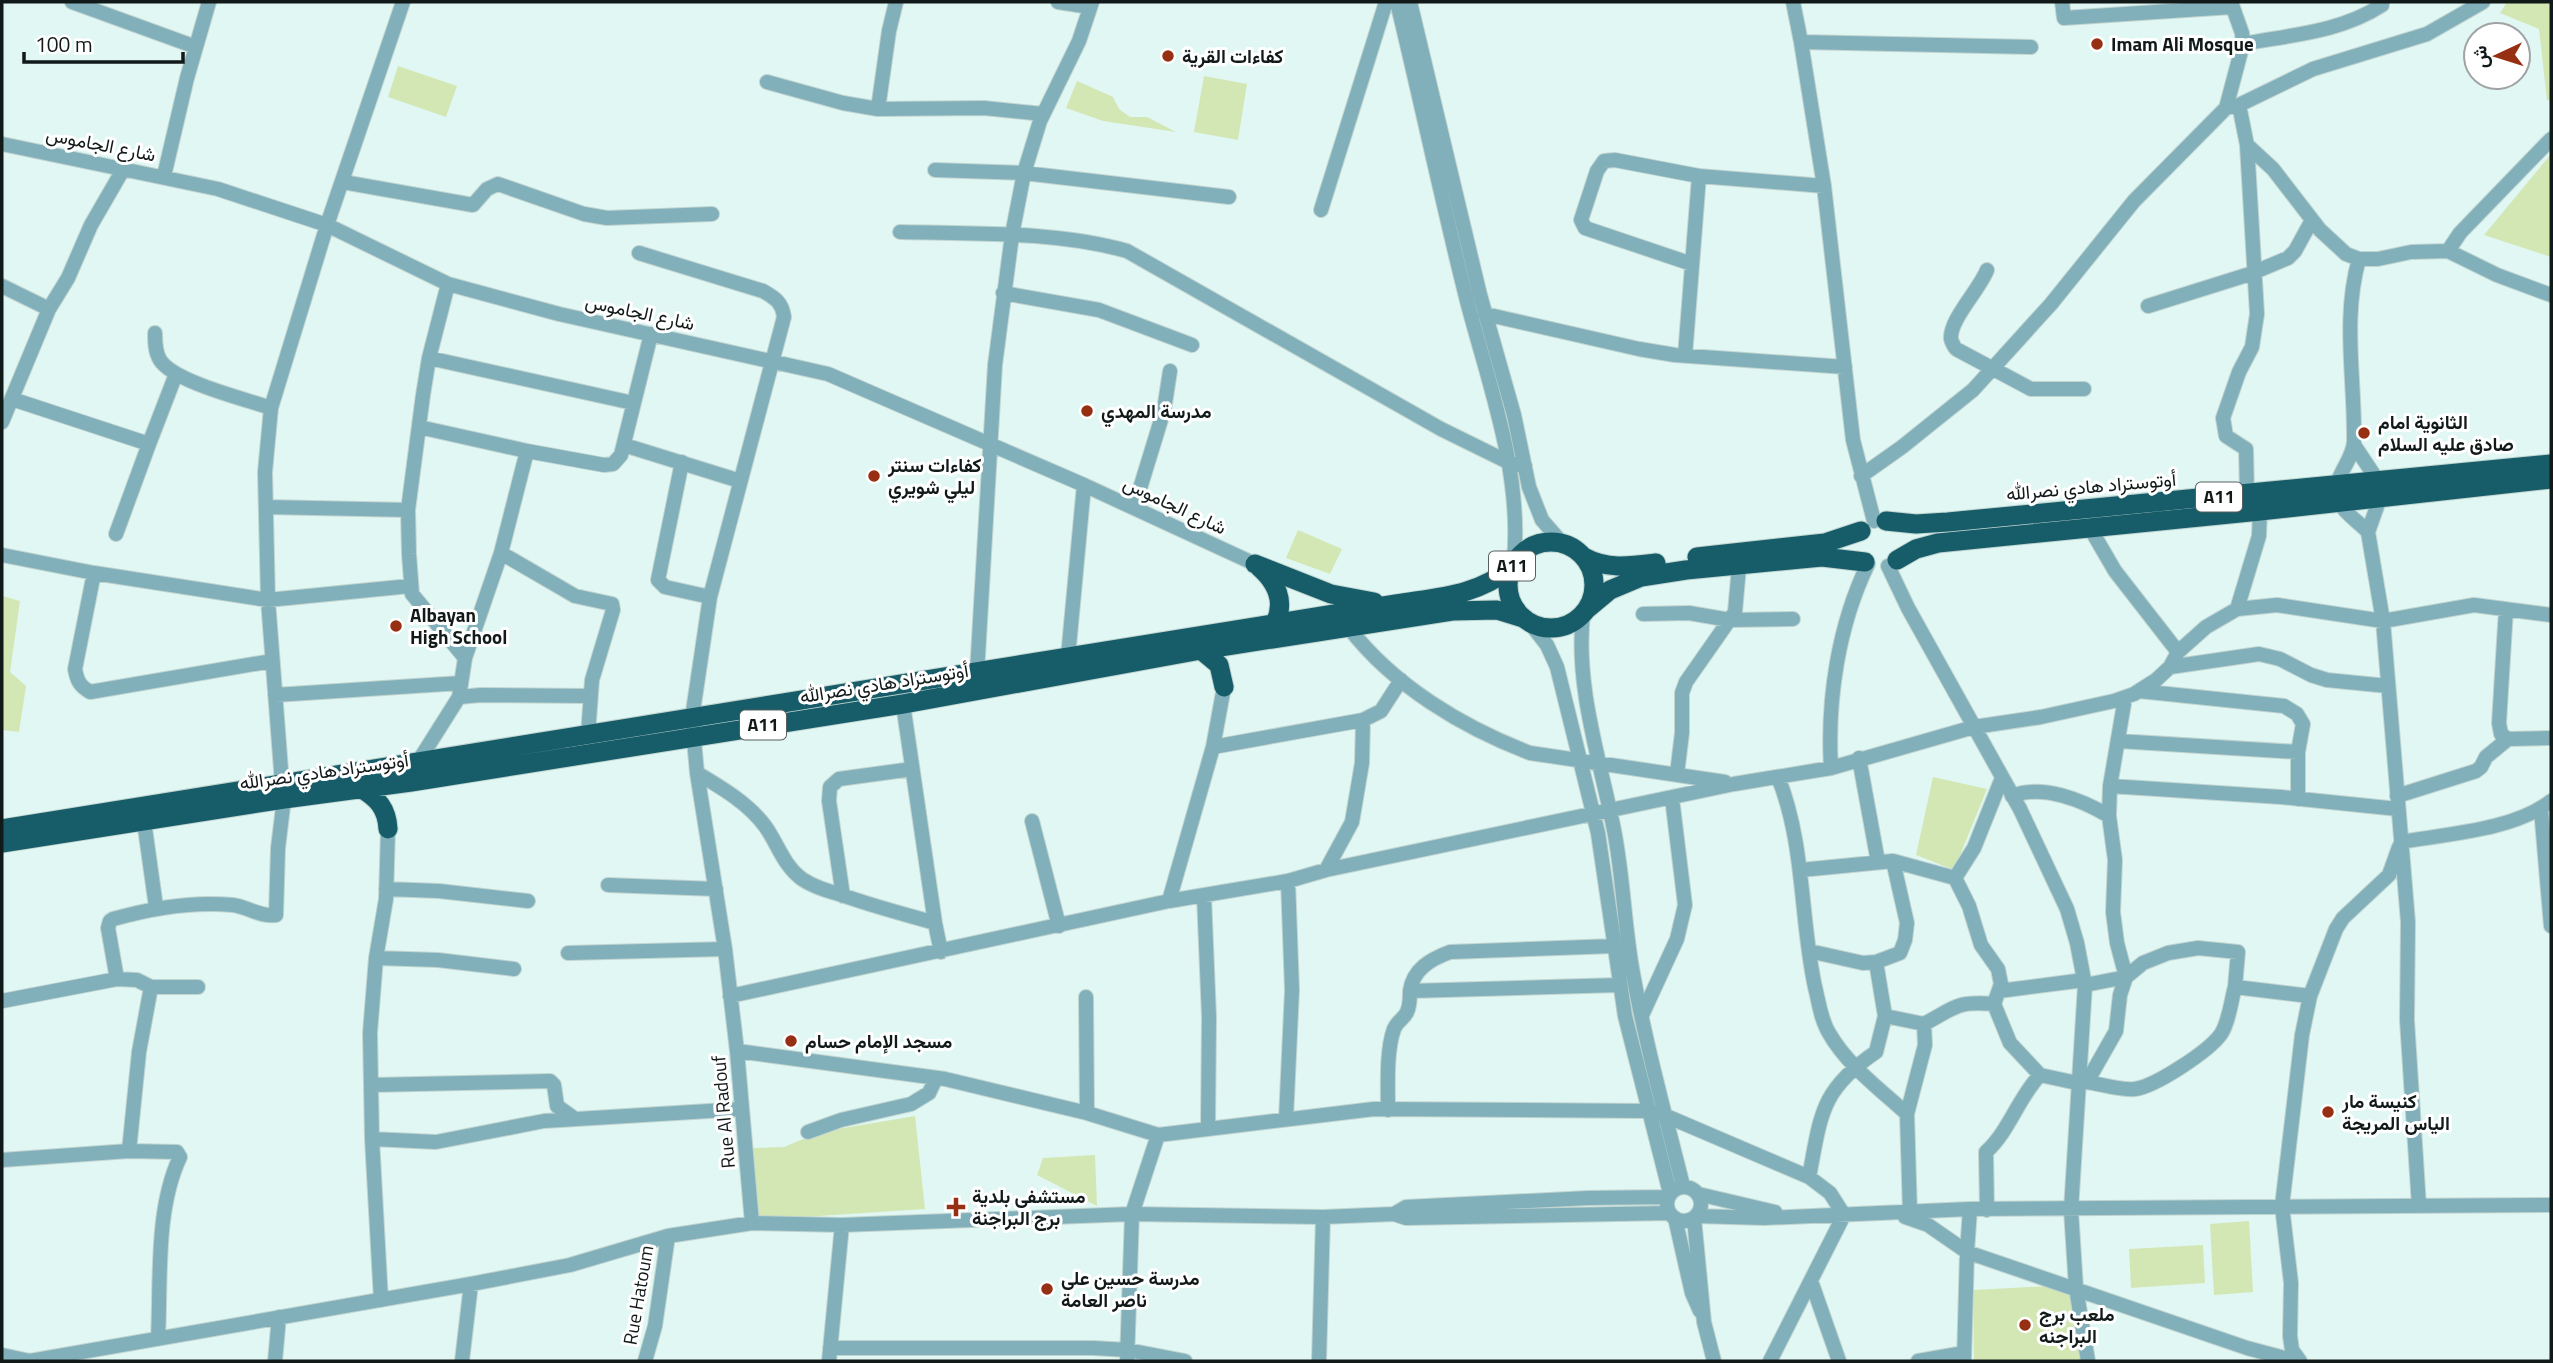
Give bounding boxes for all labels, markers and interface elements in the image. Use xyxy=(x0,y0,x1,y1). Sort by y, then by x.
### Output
scale bar xyxy=(24,21,184,65)
north arrow xyxy=(2462,21,2532,91)
text: 100 m xyxy=(35,28,92,60)
place label: Imam Ali Mosque xyxy=(2111,29,2254,58)
marker: Imam Ali Mosque xyxy=(2089,36,2105,52)
place label: كفاءات القرية xyxy=(1182,41,1284,70)
text: ش xyxy=(2464,45,2495,70)
marker: كفاءات القرية xyxy=(1160,48,1176,64)
street label: شارع الجاموس xyxy=(44,119,158,168)
street label: شارع الجاموس xyxy=(583,286,698,337)
place label: مدرسة المهدي xyxy=(1101,396,1211,428)
marker: مدرسة المهدي xyxy=(1079,403,1095,419)
place label: الثانویة امام صادق عليه السلام xyxy=(2378,407,2514,458)
marker: الثانویة امام صادق عليه السلام xyxy=(2356,425,2372,441)
place label: كفاءات سنتر ليلي شويري xyxy=(887,450,982,504)
street label: أوتوستراد هادي نصرالله xyxy=(2005,464,2177,509)
marker: كفاءات سنتر ليلي شويري xyxy=(866,468,882,484)
street label: شارع الجاموس xyxy=(1119,468,1232,541)
road number: A11 xyxy=(2196,482,2242,512)
road number: A11 xyxy=(1489,552,1535,580)
place label: Albayan High School xyxy=(410,600,507,651)
marker: Albayan High School xyxy=(388,618,404,634)
street label: أوتوستراد هادي نصرالله xyxy=(797,655,971,712)
road number: A11 xyxy=(740,710,786,740)
street label: أوتوستراد هادي نصرالله xyxy=(237,744,411,799)
place label: مسجد الإمام حسام xyxy=(805,1026,952,1055)
marker: مسجد الإمام حسام xyxy=(783,1033,799,1049)
street label: Rue Al Radouf xyxy=(703,1054,742,1170)
place label: كنيسة مار الياس المريجة xyxy=(2341,1086,2450,1137)
marker: كنيسة مار الياس المريجة xyxy=(2320,1104,2336,1120)
place label: مستشفی بلدیة برج البراجنة xyxy=(972,1181,1086,1232)
marker: مستشفی بلدیة برج البراجنة xyxy=(946,1197,966,1217)
street label: Rue Hatoum xyxy=(614,1243,661,1347)
place label: مدرسة حسين علي ناصر العامة xyxy=(1061,1263,1200,1314)
marker: مدرسة حسين علي ناصر العامة xyxy=(1039,1281,1055,1297)
place label: ملعب برج البراجنه xyxy=(2039,1299,2115,1350)
marker: ملعب برج البراجنه xyxy=(2017,1317,2033,1333)

